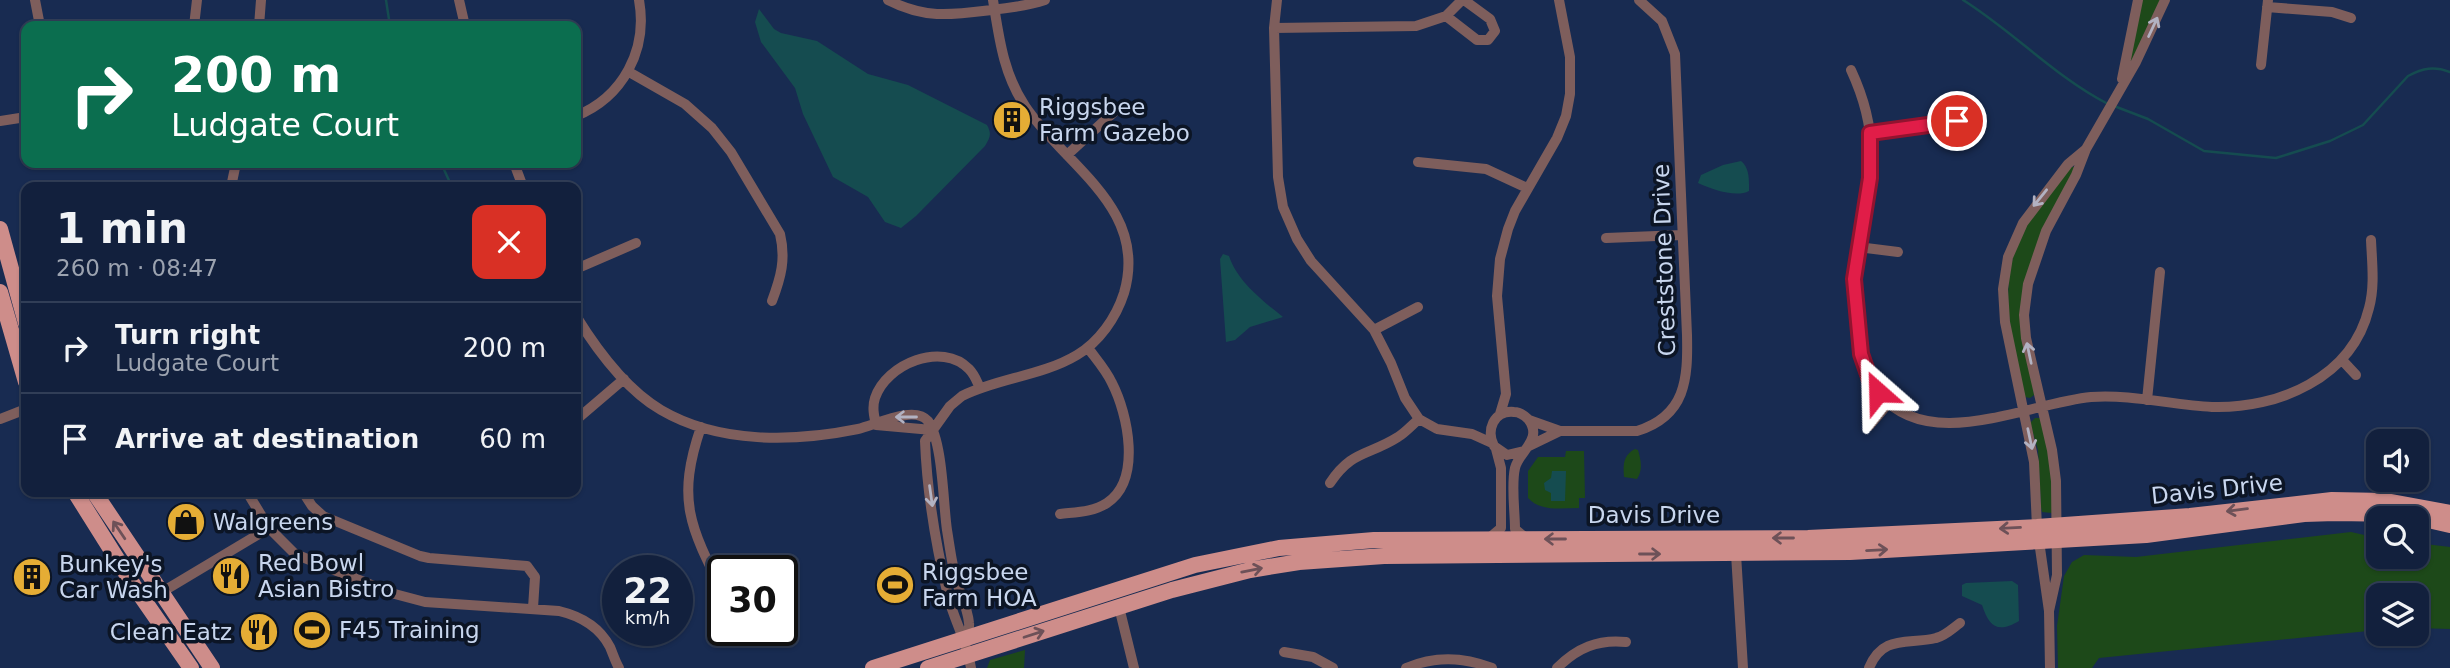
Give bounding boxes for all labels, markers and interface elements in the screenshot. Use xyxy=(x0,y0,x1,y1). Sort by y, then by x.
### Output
one-way arrow xyxy=(2147,17,2160,38)
text: 200 m xyxy=(171,47,341,104)
icon: right xyxy=(56,49,147,140)
pin xyxy=(1927,91,1987,151)
place label: Riggsbee Farm Gazebo xyxy=(1039,94,1190,146)
building icon: Riggsbee Farm Gazebo xyxy=(991,99,1033,141)
icon: arrive xyxy=(1938,102,1976,140)
text: Ludgate Court xyxy=(171,106,399,144)
street label: Creststone Drive xyxy=(1648,163,1680,357)
one-way arrow xyxy=(2032,189,2048,207)
text: 1 min xyxy=(56,204,188,253)
button: close xyxy=(472,205,546,279)
text: 260 m · 08:47 xyxy=(56,255,218,281)
text: Turn right xyxy=(115,320,260,350)
icon: right xyxy=(56,329,94,367)
text: 200 m xyxy=(463,333,546,363)
one-way arrow xyxy=(2022,342,2036,365)
text: Ludgate Court xyxy=(115,350,279,376)
position arrow xyxy=(1841,355,1915,429)
one-way arrow xyxy=(895,410,918,423)
icon: arrive xyxy=(56,420,94,458)
text: Arrive at destination xyxy=(115,424,419,454)
text: 60 m xyxy=(479,424,546,454)
one-way arrow xyxy=(2023,427,2037,450)
map controls xyxy=(2366,429,2429,646)
button: sound xyxy=(2366,429,2429,492)
street label: Davis Drive xyxy=(2150,469,2284,509)
one-way arrow xyxy=(924,484,937,507)
shop icon: Walgreens xyxy=(165,501,207,543)
street label: Davis Drive xyxy=(1588,502,1720,528)
one-way arrow xyxy=(2226,504,2249,517)
button: search xyxy=(2366,506,2429,569)
place label: Walgreens xyxy=(213,509,333,535)
one-way arrow xyxy=(112,521,126,540)
one-way arrow xyxy=(1999,521,2022,534)
one-way arrow xyxy=(1771,531,1794,545)
one-way arrow xyxy=(1544,532,1567,545)
one-way arrow xyxy=(1866,544,1889,557)
one-way arrow xyxy=(1638,548,1661,561)
place label: Red Bowl Asian Bistro xyxy=(258,550,394,602)
place label: Bunkey's Car Wash xyxy=(59,551,168,603)
restaurant icon: Red Bowl Asian Bistro xyxy=(210,555,252,597)
speed limit sign: 30 xyxy=(707,555,798,646)
building icon: Bunkey's Car Wash xyxy=(11,556,53,598)
place label: Riggsbee Farm HOA xyxy=(922,559,1037,611)
one-way arrow xyxy=(1240,563,1263,577)
sports icon: Riggsbee Farm HOA xyxy=(874,564,916,606)
text: 22 xyxy=(623,571,672,611)
button: layers xyxy=(2366,583,2429,646)
text: km/h xyxy=(625,607,670,628)
sports icon: F45 Training xyxy=(291,609,333,651)
restaurant icon: Clean Eatz xyxy=(238,611,280,653)
place label: F45 Training xyxy=(339,617,480,643)
place label: Clean Eatz xyxy=(110,619,232,645)
one-way arrow xyxy=(1022,627,1044,639)

